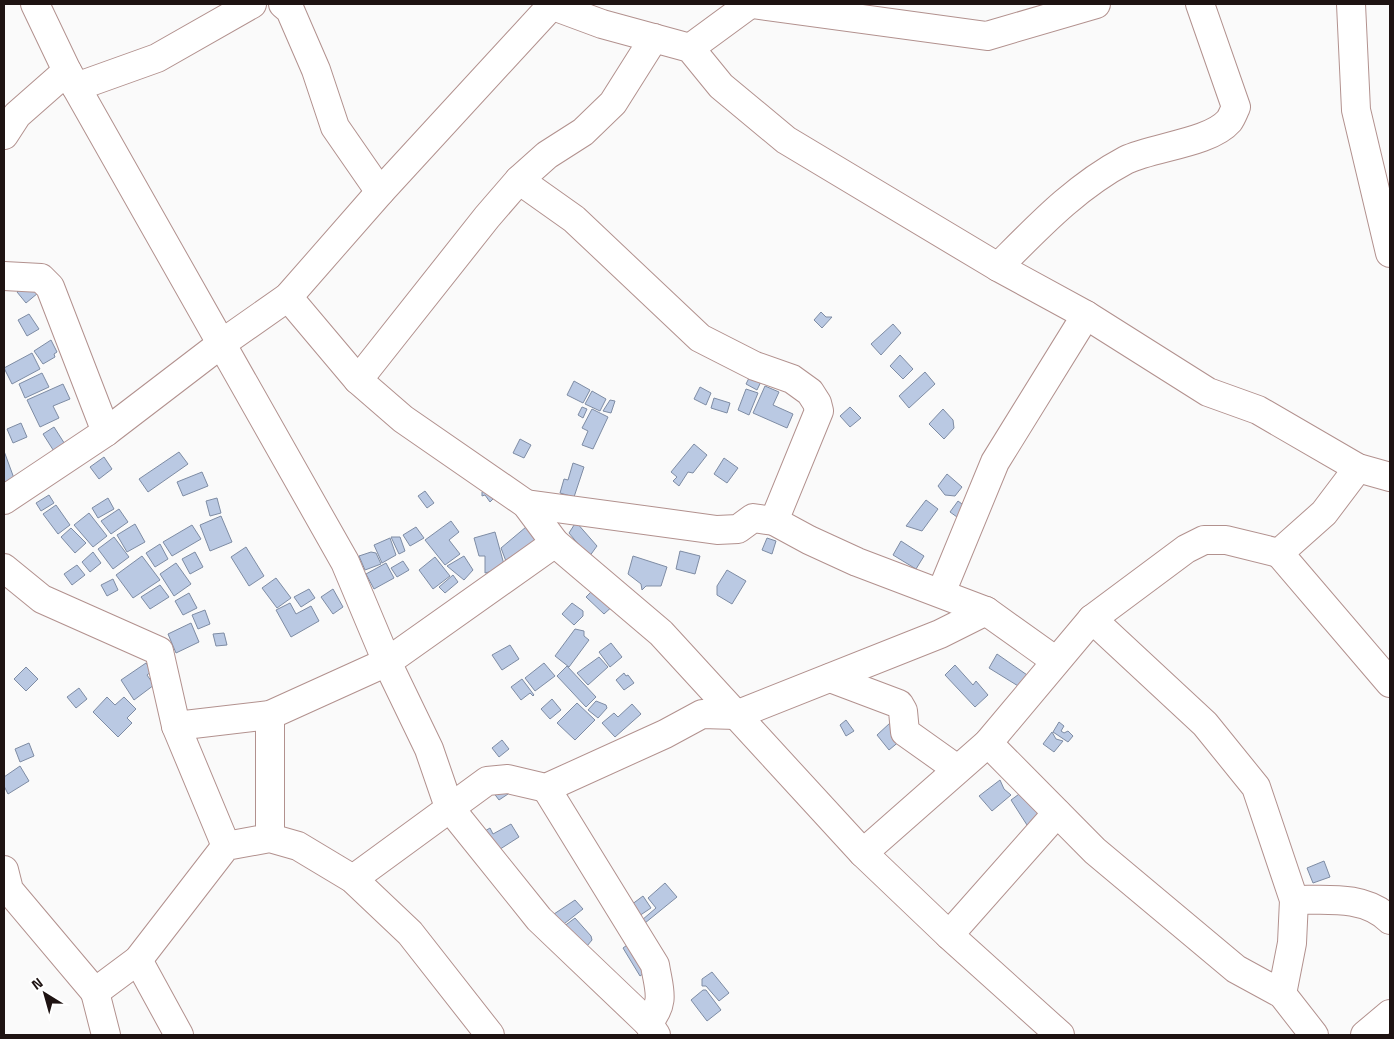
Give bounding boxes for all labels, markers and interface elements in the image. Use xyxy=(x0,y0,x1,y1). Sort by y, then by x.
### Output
north arrow xyxy=(20,969,70,1019)
text: N xyxy=(27,972,47,995)

